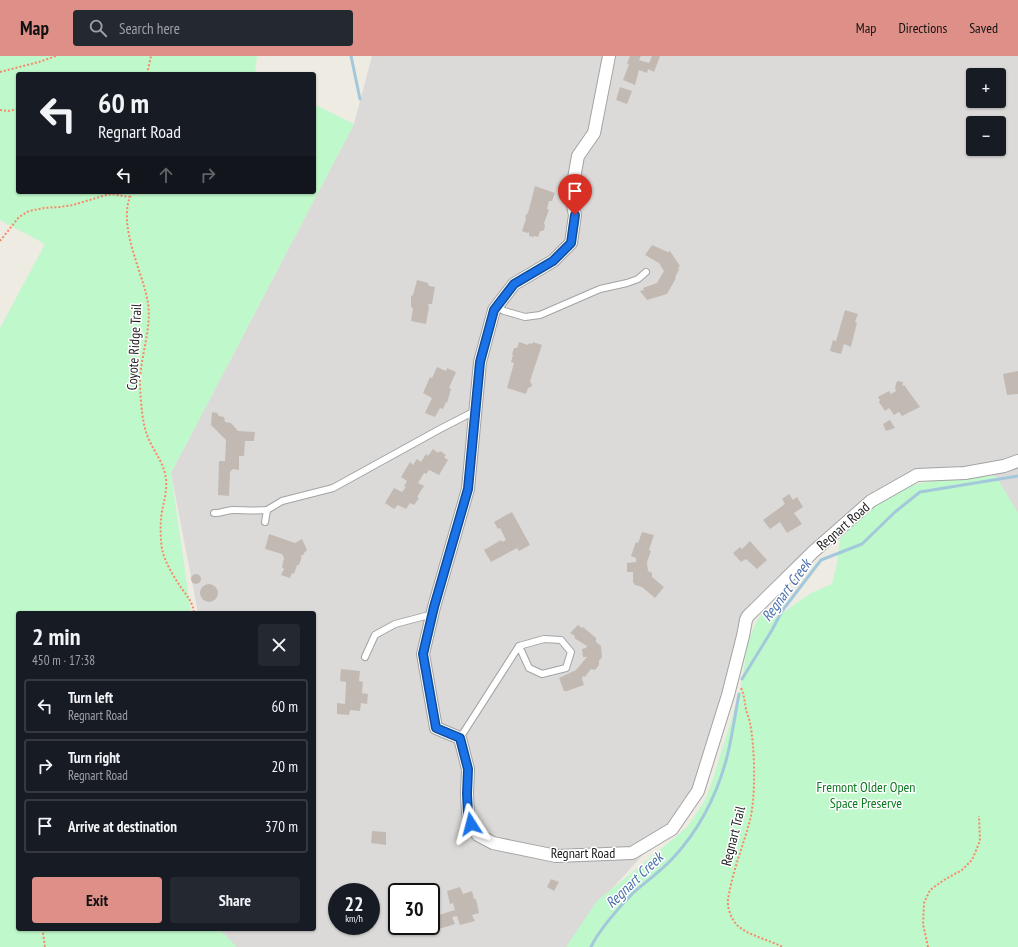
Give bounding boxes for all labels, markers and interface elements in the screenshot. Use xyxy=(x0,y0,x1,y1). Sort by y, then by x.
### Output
search box xyxy=(73,10,353,46)
text: Map xyxy=(20,16,49,40)
icon: search xyxy=(87,17,109,39)
text: Search here xyxy=(119,19,180,38)
text: Map xyxy=(856,19,876,37)
text: Directions xyxy=(898,19,947,37)
text: Saved xyxy=(969,19,998,37)
map controls xyxy=(966,68,1006,156)
button: + xyxy=(966,68,1006,108)
text: 60 m xyxy=(98,84,149,121)
icon: left xyxy=(32,88,84,140)
button: − xyxy=(966,116,1006,156)
text: Regnart Road xyxy=(98,120,181,143)
icon: left xyxy=(113,164,135,186)
icon: ahead xyxy=(155,164,177,186)
icon: right xyxy=(197,164,219,186)
pin xyxy=(558,174,592,215)
icon: arrive xyxy=(564,180,586,202)
street label: Coyote Ridge Trail xyxy=(123,302,145,391)
street label: Regnart Road xyxy=(813,498,873,554)
water label: Regnart Creek xyxy=(757,553,816,625)
text: 2 min xyxy=(32,621,80,652)
button: close xyxy=(258,624,300,666)
text: 450 m · 17:38 xyxy=(32,652,95,669)
text: Turn left xyxy=(68,688,113,707)
icon: left xyxy=(34,695,56,717)
text: 60 m xyxy=(272,697,298,716)
text: Regnart Road xyxy=(68,707,128,724)
text: Turn right xyxy=(68,748,120,767)
icon: right xyxy=(34,755,56,777)
text: 20 m xyxy=(272,757,298,776)
text: Regnart Road xyxy=(68,767,128,784)
park label: Fremont Older Open Space Preserve xyxy=(817,778,915,812)
position arrow xyxy=(450,803,492,845)
street label: Regnart Trail xyxy=(717,803,749,868)
icon: arrive xyxy=(34,815,56,837)
text: Arrive at destination xyxy=(68,817,177,836)
text: 370 m xyxy=(265,817,298,836)
street label: Regnart Road xyxy=(551,844,615,862)
water label: Regnart Creek xyxy=(601,847,668,912)
button: Exit xyxy=(32,877,162,923)
button: Share xyxy=(170,877,300,923)
speed limit sign: 30 xyxy=(388,883,440,935)
text: 22 xyxy=(344,891,364,917)
text: km/h xyxy=(345,912,363,925)

